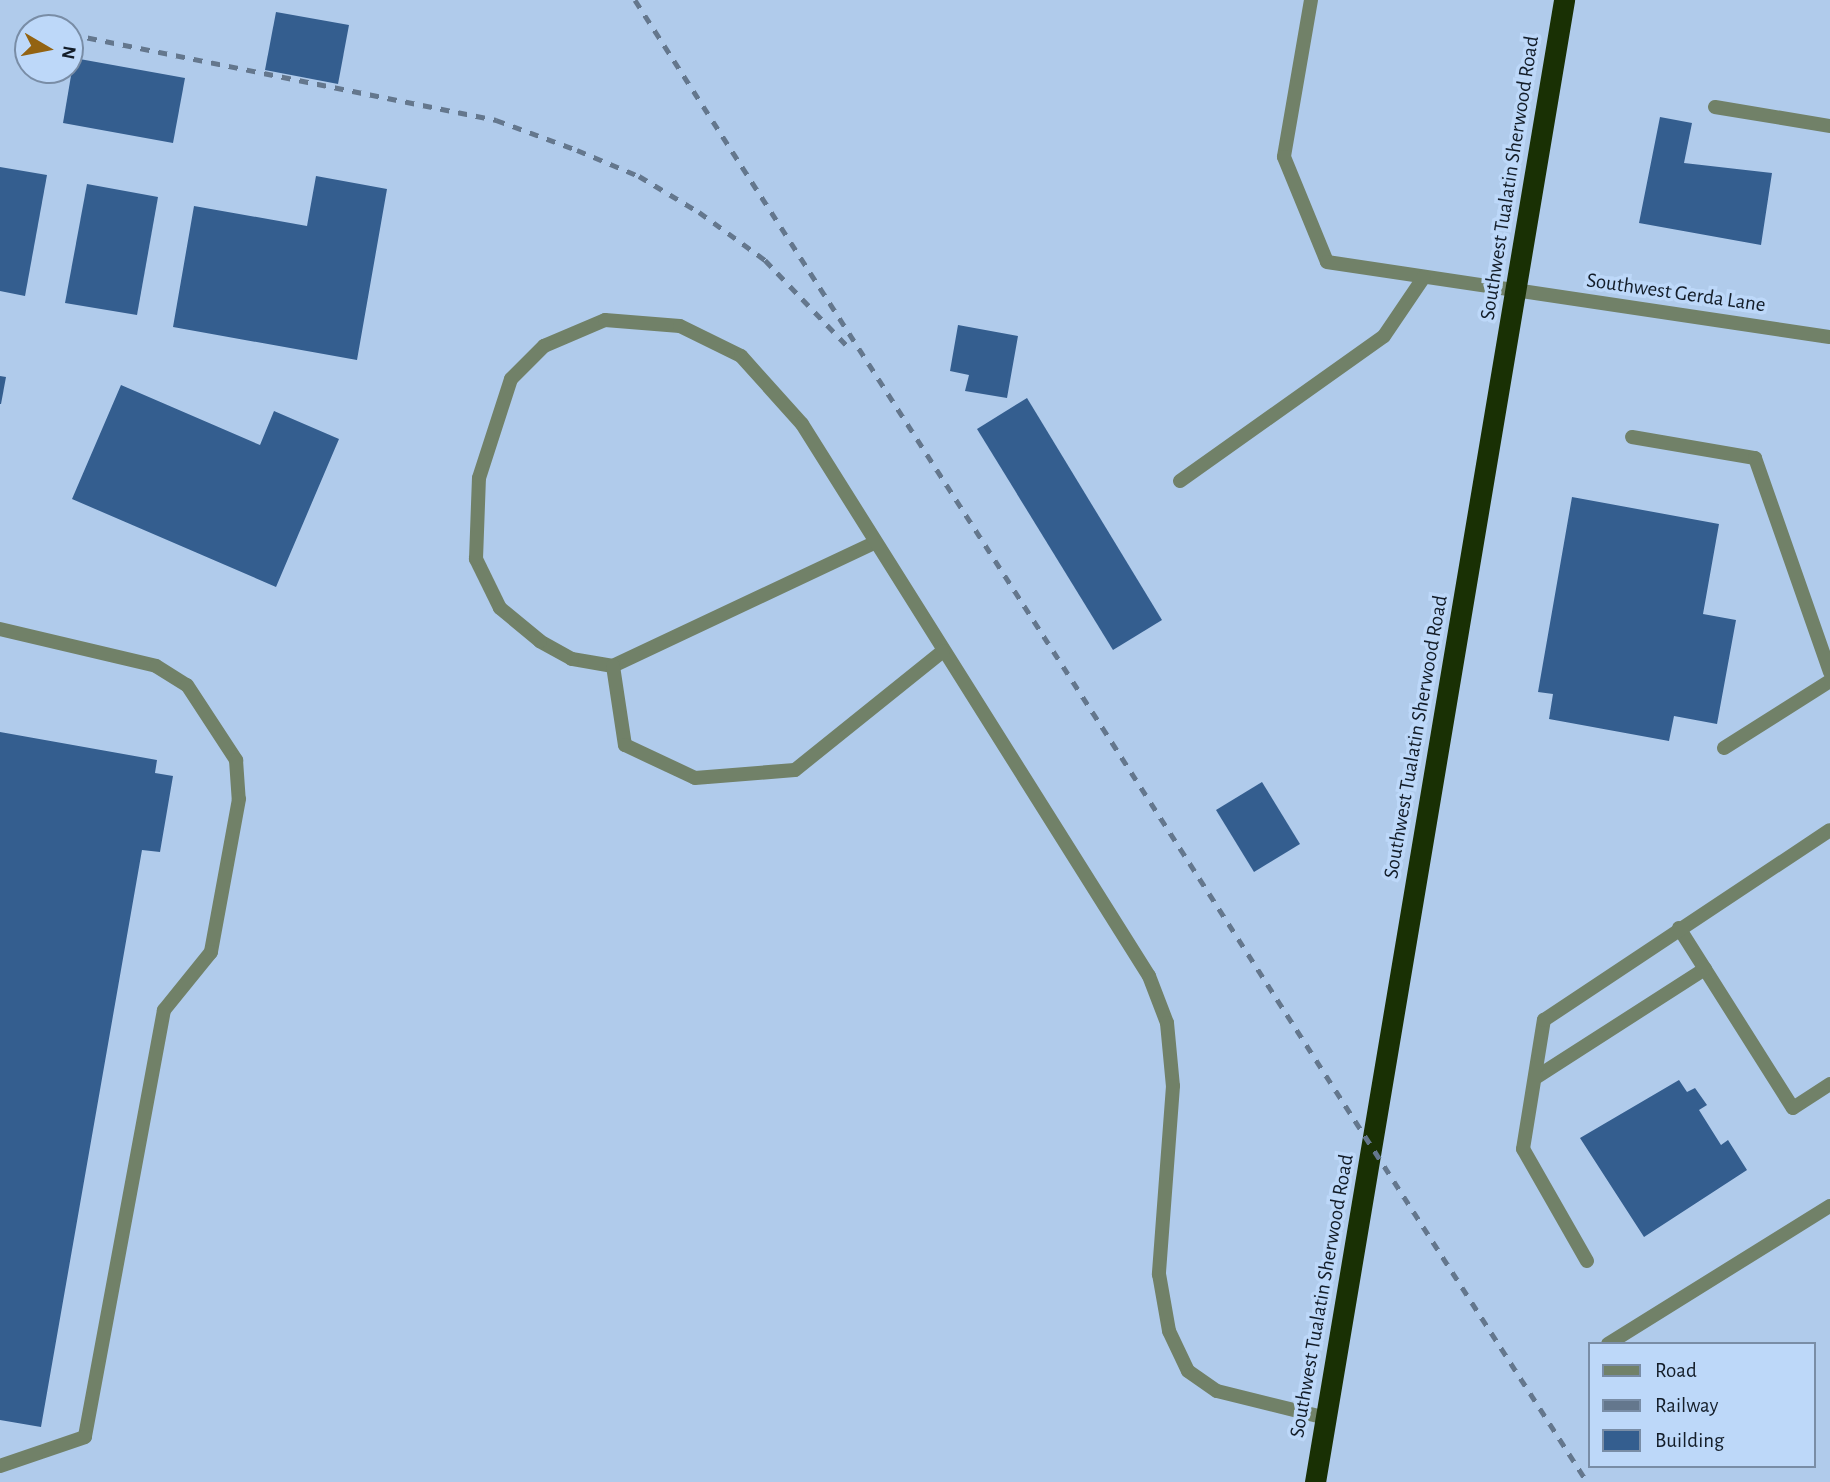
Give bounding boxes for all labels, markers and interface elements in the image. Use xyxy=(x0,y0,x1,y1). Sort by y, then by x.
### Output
north arrow xyxy=(14,14,84,84)
street label: Southwest Tualatin Sherwood Road xyxy=(1475,34,1545,322)
text: N xyxy=(58,44,79,61)
street label: Southwest Gerda Lane xyxy=(1585,268,1767,318)
street label: Southwest Tualatin Sherwood Road xyxy=(1379,593,1453,881)
street label: Southwest Tualatin Sherwood Road xyxy=(1285,1152,1359,1440)
legend xyxy=(1588,1342,1816,1468)
text: Road xyxy=(1655,1360,1697,1381)
text: Railway xyxy=(1655,1395,1718,1416)
text: Building xyxy=(1655,1430,1724,1451)

